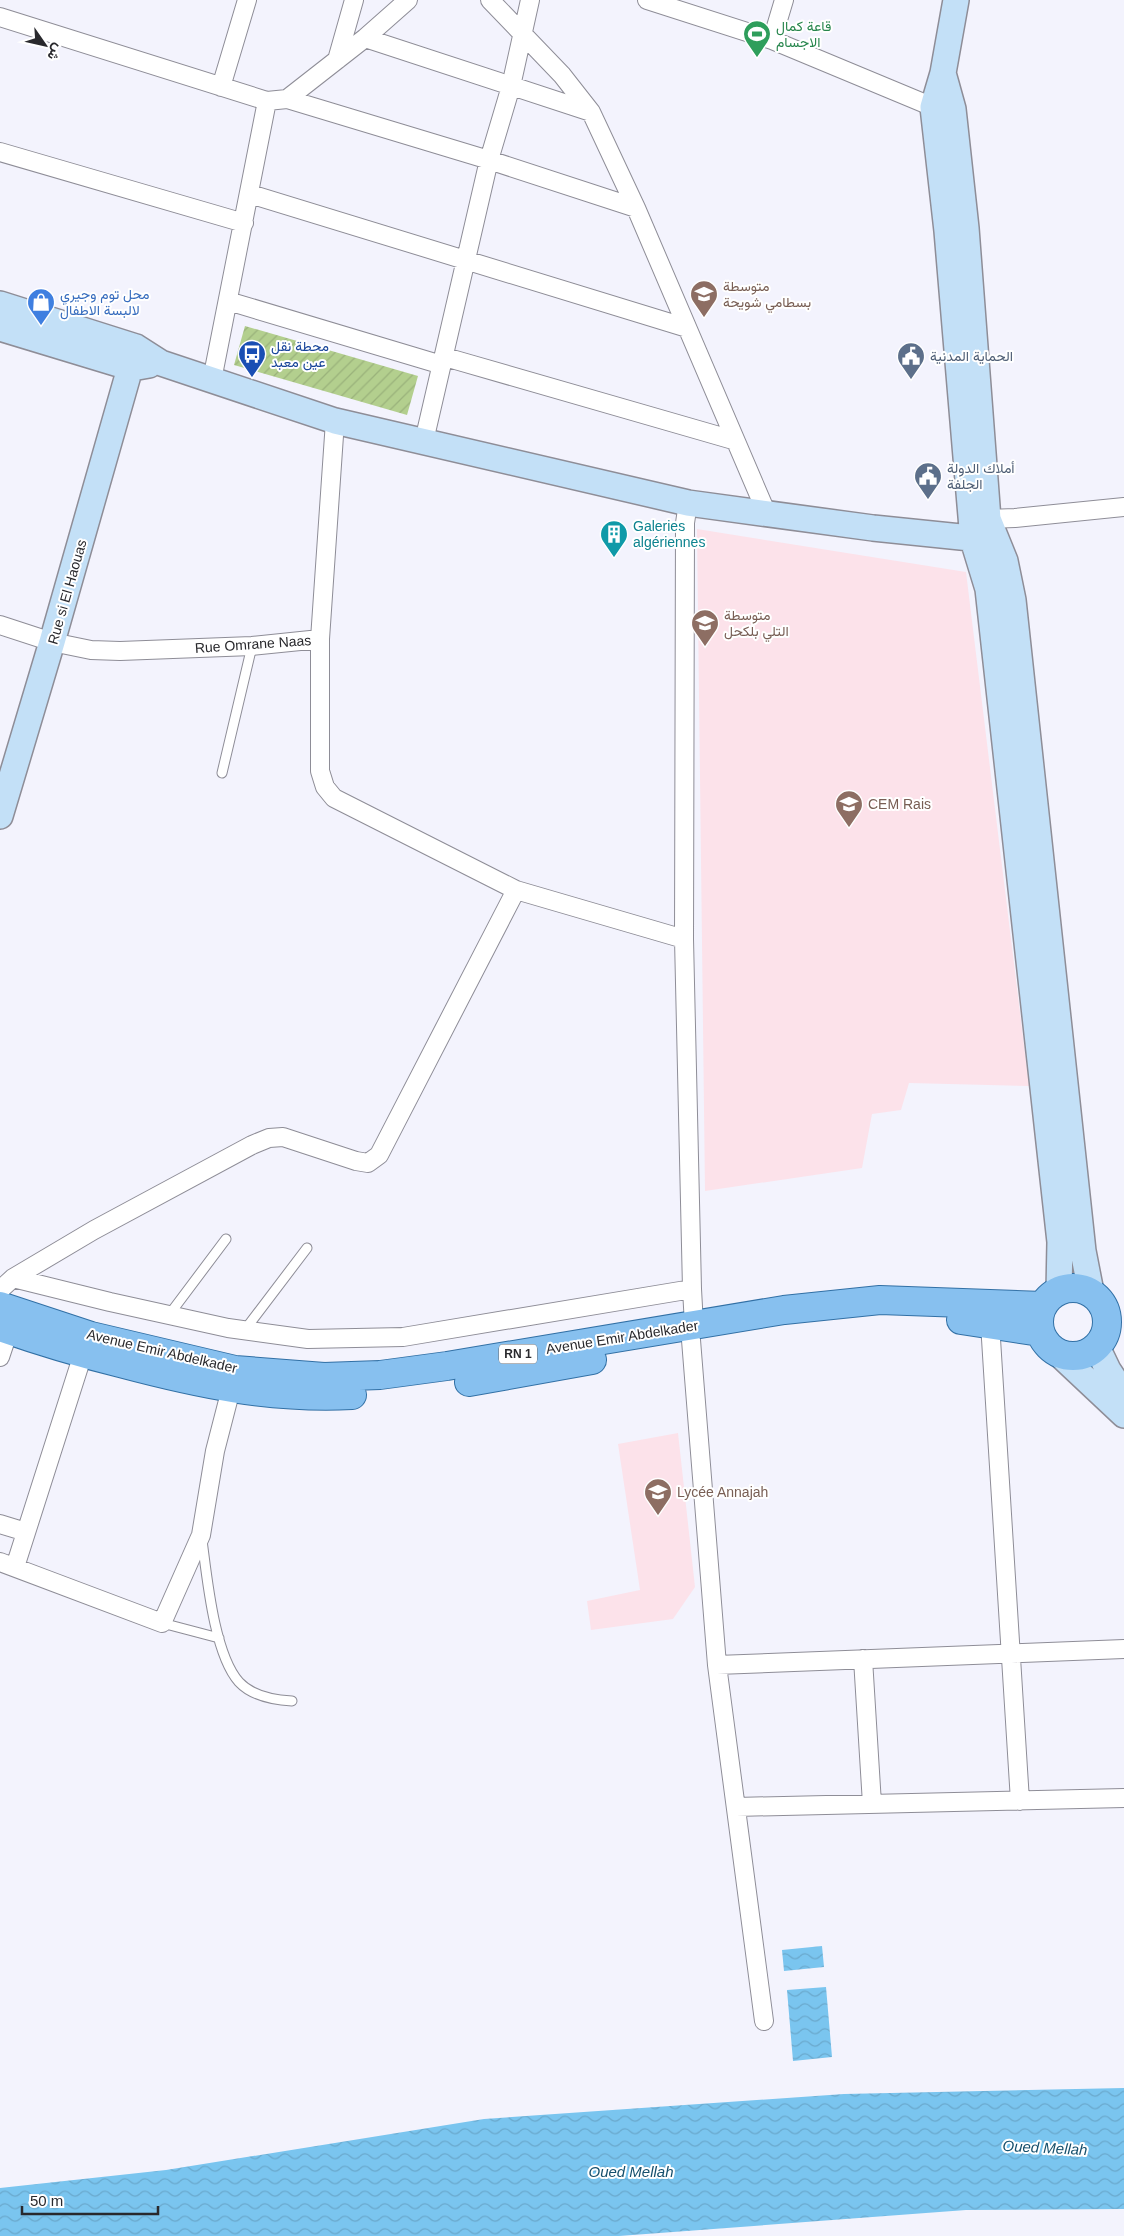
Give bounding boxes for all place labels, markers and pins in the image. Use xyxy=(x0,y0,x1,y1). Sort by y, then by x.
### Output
place label: قاعة كمال الاجسام xyxy=(776,18,831,51)
sports icon: قاعة كمال الاجسام xyxy=(742,19,772,58)
place label: متوسطة بسطامي شويحة xyxy=(723,278,811,314)
school or university icon: متوسطة بسطامي شويحة xyxy=(689,279,719,318)
place label: محل توم وجيري لالبسة الاطفال xyxy=(60,286,149,320)
shop icon: محل توم وجيري لالبسة الاطفال xyxy=(26,287,56,326)
place label: محطة نقل عين معبد xyxy=(271,338,329,371)
bus stop icon: محطة نقل عين معبد xyxy=(237,339,267,378)
public building icon: الحماية المدنية xyxy=(896,341,926,380)
place label: الحماية المدنية xyxy=(930,348,1013,364)
place label: أملاك الدولة الجلفة xyxy=(947,460,1015,493)
public building icon: أملاك الدولة الجلفة xyxy=(913,461,943,500)
place label: Galeries algériennes xyxy=(633,518,705,550)
building icon: Galeries algériennes xyxy=(599,519,629,558)
place label: متوسطة التلي بلكحل xyxy=(724,607,789,643)
school or university icon: متوسطة التلي بلكحل xyxy=(690,608,720,647)
school or university icon: CEM Rais xyxy=(834,789,864,828)
place label: CEM Rais xyxy=(868,796,931,812)
school or university icon: Lycée Annajah xyxy=(643,1477,673,1516)
place label: Lycée Annajah xyxy=(677,1484,768,1500)

